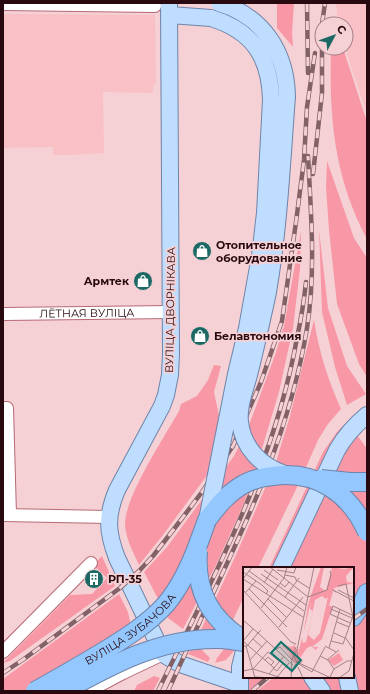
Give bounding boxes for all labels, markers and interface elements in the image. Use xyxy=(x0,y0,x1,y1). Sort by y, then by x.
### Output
north arrow xyxy=(314,16,354,56)
text: С xyxy=(334,22,349,37)
place label: Отопительное оборудование xyxy=(216,238,303,265)
shop icon: Отопительное оборудование xyxy=(191,240,213,262)
street label: ВУЛІЦА ДВОРНІКАВА xyxy=(162,246,178,373)
shop icon: Армтек xyxy=(132,270,154,292)
place label: Армтек xyxy=(84,274,130,288)
street label: ЛЁТНАЯ ВУЛІЦА xyxy=(39,305,135,321)
shop icon: Белавтономия xyxy=(189,325,211,347)
place label: Белавтономия xyxy=(214,329,301,343)
inset map xyxy=(243,567,354,678)
building icon: РП-35 xyxy=(83,568,105,590)
place label: РП-35 xyxy=(108,572,142,586)
street label: ВУЛІЦА ЗУБАЧОВА xyxy=(82,590,179,668)

